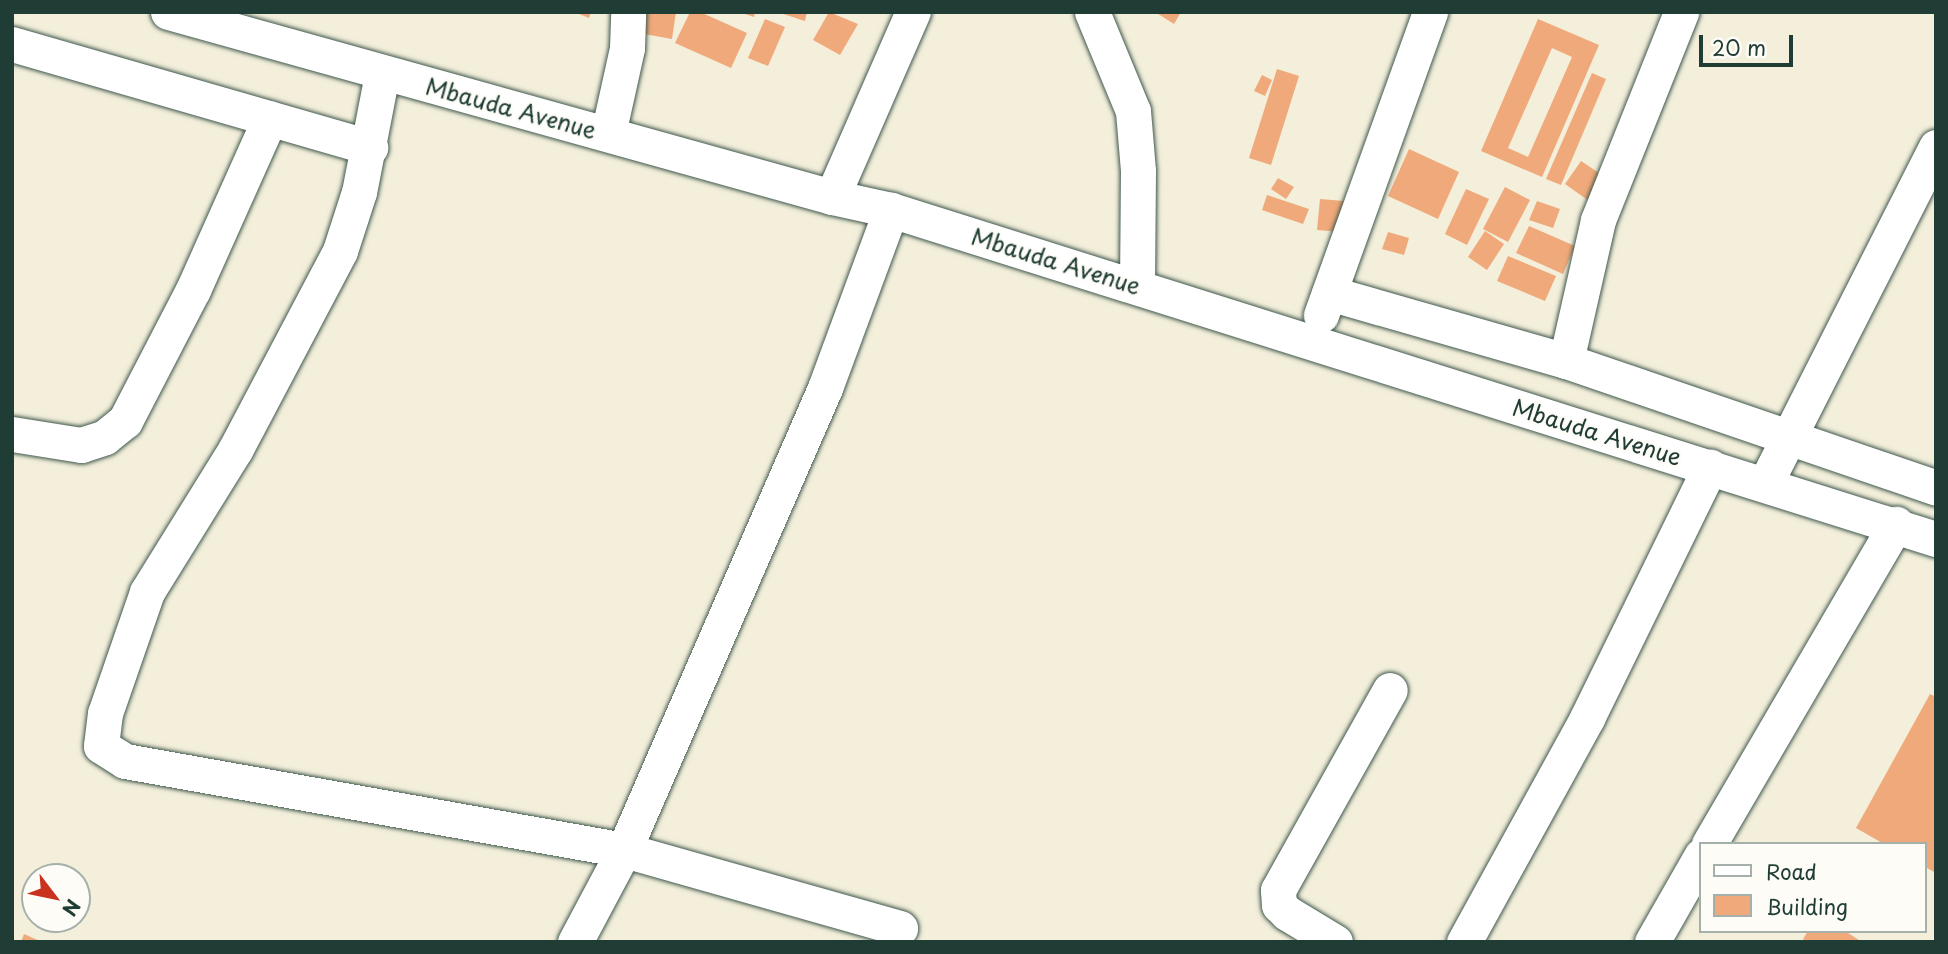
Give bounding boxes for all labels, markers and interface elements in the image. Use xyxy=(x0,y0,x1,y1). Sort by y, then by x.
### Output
scale bar xyxy=(1703,21,1798,65)
text: 20 m xyxy=(1712,31,1766,63)
street label: Mbauda Avenue xyxy=(423,72,599,144)
street label: Mbauda Avenue xyxy=(968,222,1144,300)
street label: Mbauda Avenue xyxy=(1509,393,1685,471)
legend xyxy=(1700,842,1927,933)
text: Road xyxy=(1766,855,1817,887)
north arrow xyxy=(21,863,91,933)
text: Building xyxy=(1766,890,1848,922)
text: N xyxy=(56,894,88,922)

